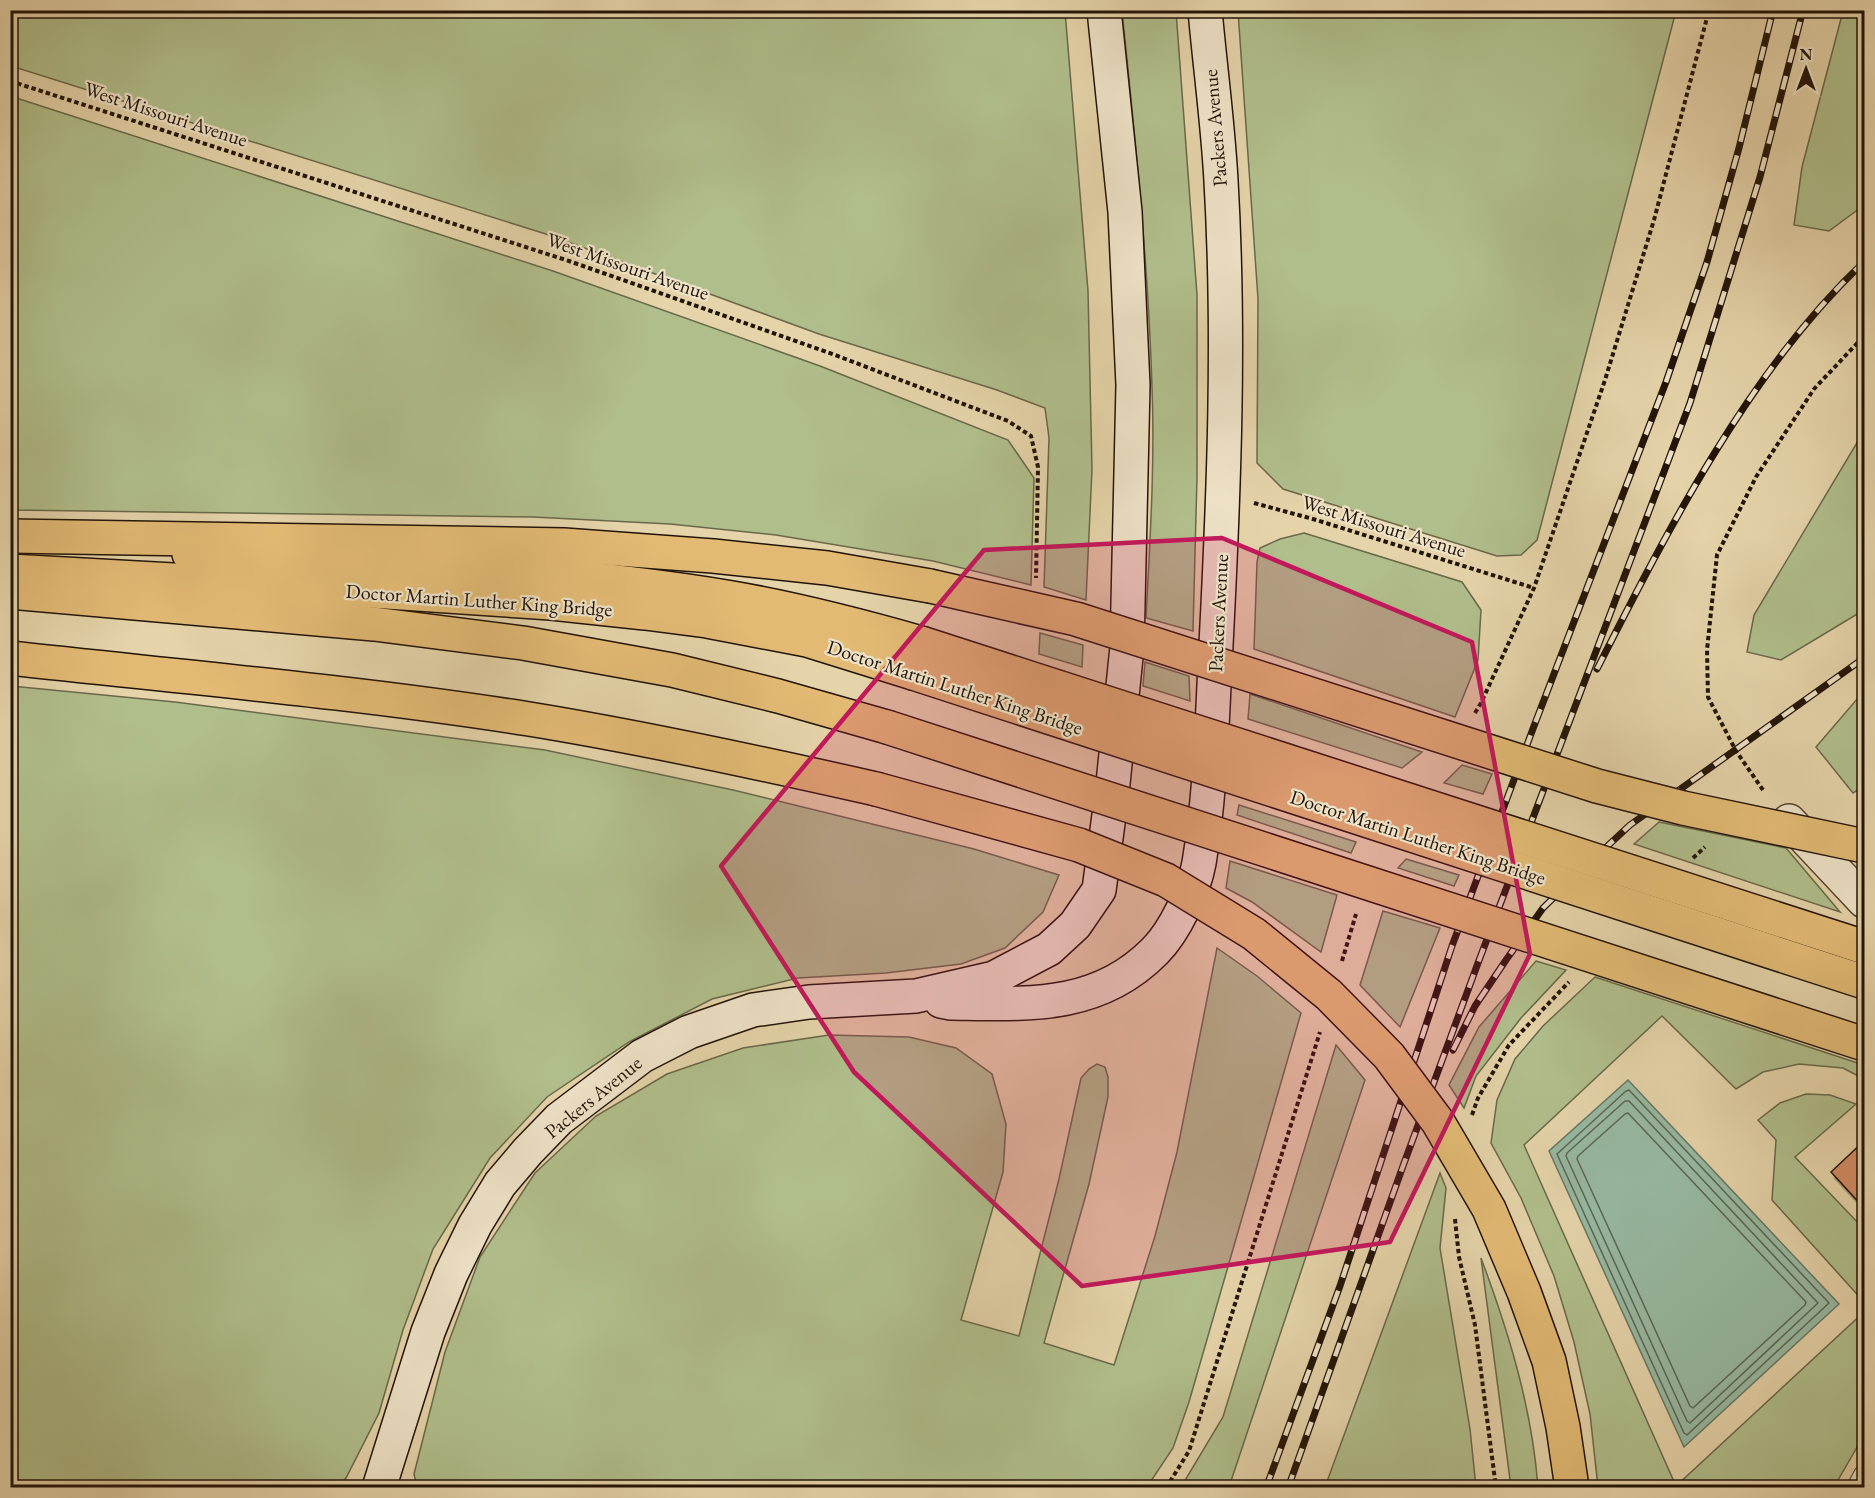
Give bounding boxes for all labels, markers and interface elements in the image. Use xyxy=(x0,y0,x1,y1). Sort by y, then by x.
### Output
north arrow xyxy=(1776,39,1836,99)
text: N xyxy=(1800,44,1813,65)
street label: Packers Avenue xyxy=(1197,68,1233,188)
street label: West Missouri Avenue xyxy=(81,75,251,153)
street label: West Missouri Avenue xyxy=(543,226,713,306)
street label: West Missouri Avenue xyxy=(1299,489,1469,563)
street label: Packers Avenue xyxy=(1202,553,1234,673)
street label: Doctor Martin Luther King Bridge xyxy=(345,578,613,622)
street label: Doctor Martin Luther King Bridge xyxy=(824,633,1086,741)
street label: Doctor Martin Luther King Bridge xyxy=(1287,783,1549,891)
street label: Packers Avenue xyxy=(539,1050,647,1144)

